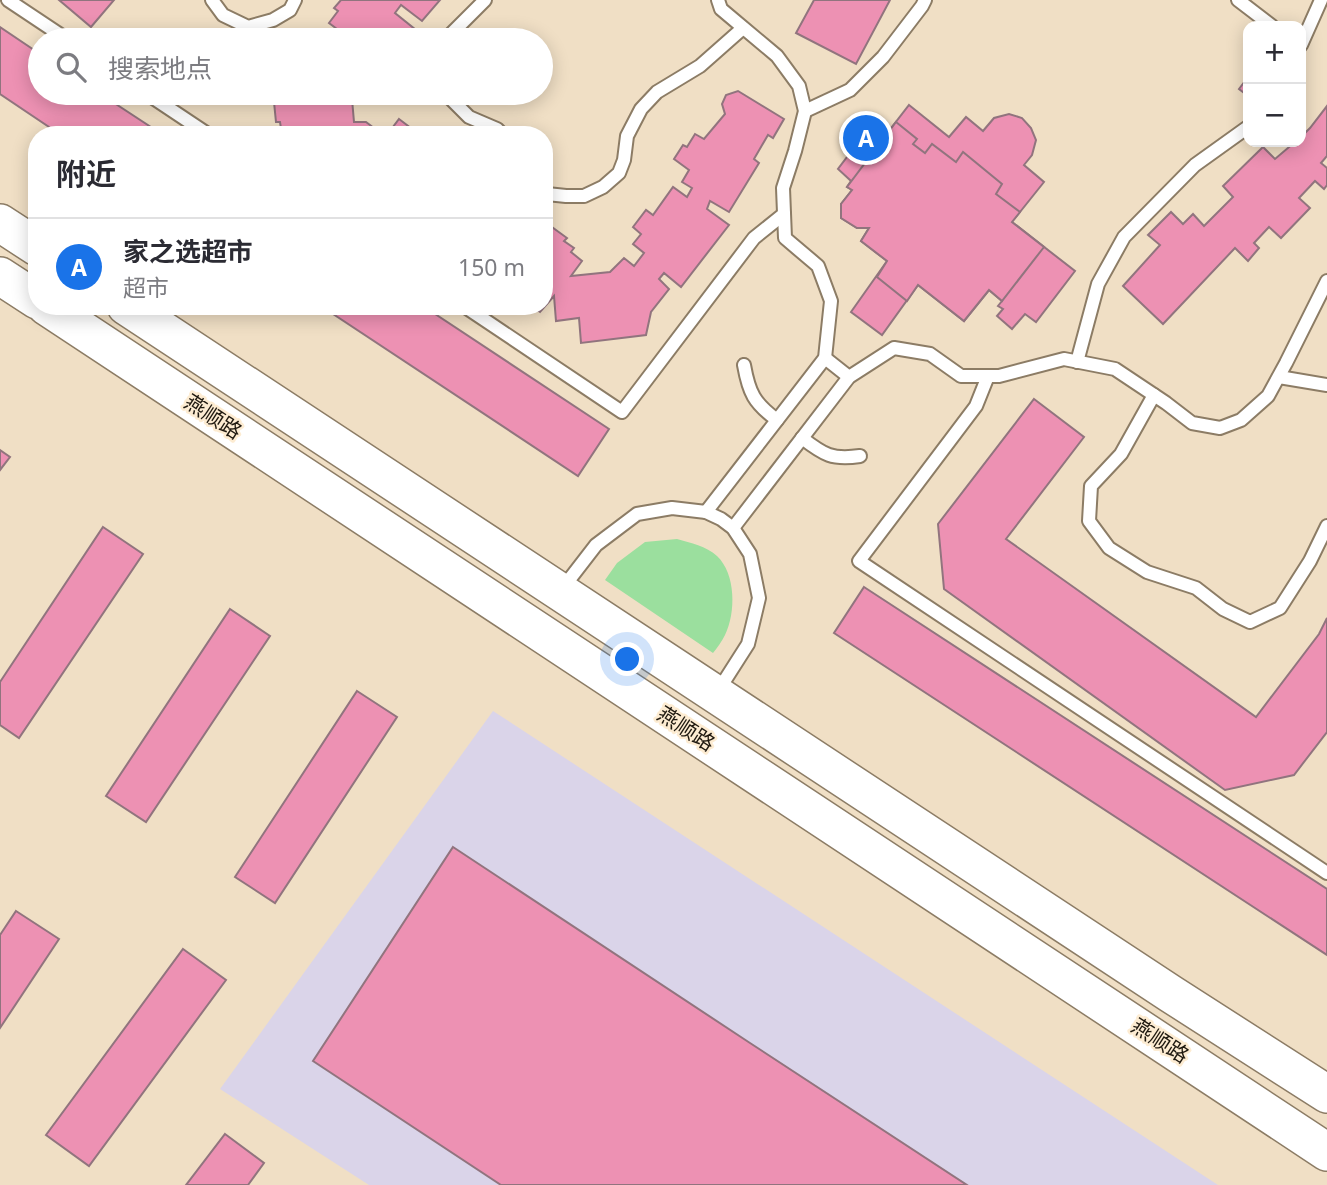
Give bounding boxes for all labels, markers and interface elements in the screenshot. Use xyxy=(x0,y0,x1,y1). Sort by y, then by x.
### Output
map controls xyxy=(1243,21,1306,147)
button: + xyxy=(1243,21,1306,84)
search box xyxy=(28,28,553,105)
icon: search xyxy=(52,48,90,86)
text: 搜索地点 xyxy=(108,50,212,86)
button: − xyxy=(1243,84,1306,147)
pin: A xyxy=(843,112,889,164)
text: 附近 xyxy=(56,153,116,194)
text: 家之选超市 xyxy=(123,233,253,269)
text: A xyxy=(71,251,87,283)
text: 150 m xyxy=(458,251,525,283)
text: 超市 xyxy=(123,271,169,303)
street label: 燕顺路 xyxy=(180,387,248,445)
your location xyxy=(610,642,644,676)
street label: 燕顺路 xyxy=(653,699,721,757)
street label: 燕顺路 xyxy=(1127,1011,1195,1069)

